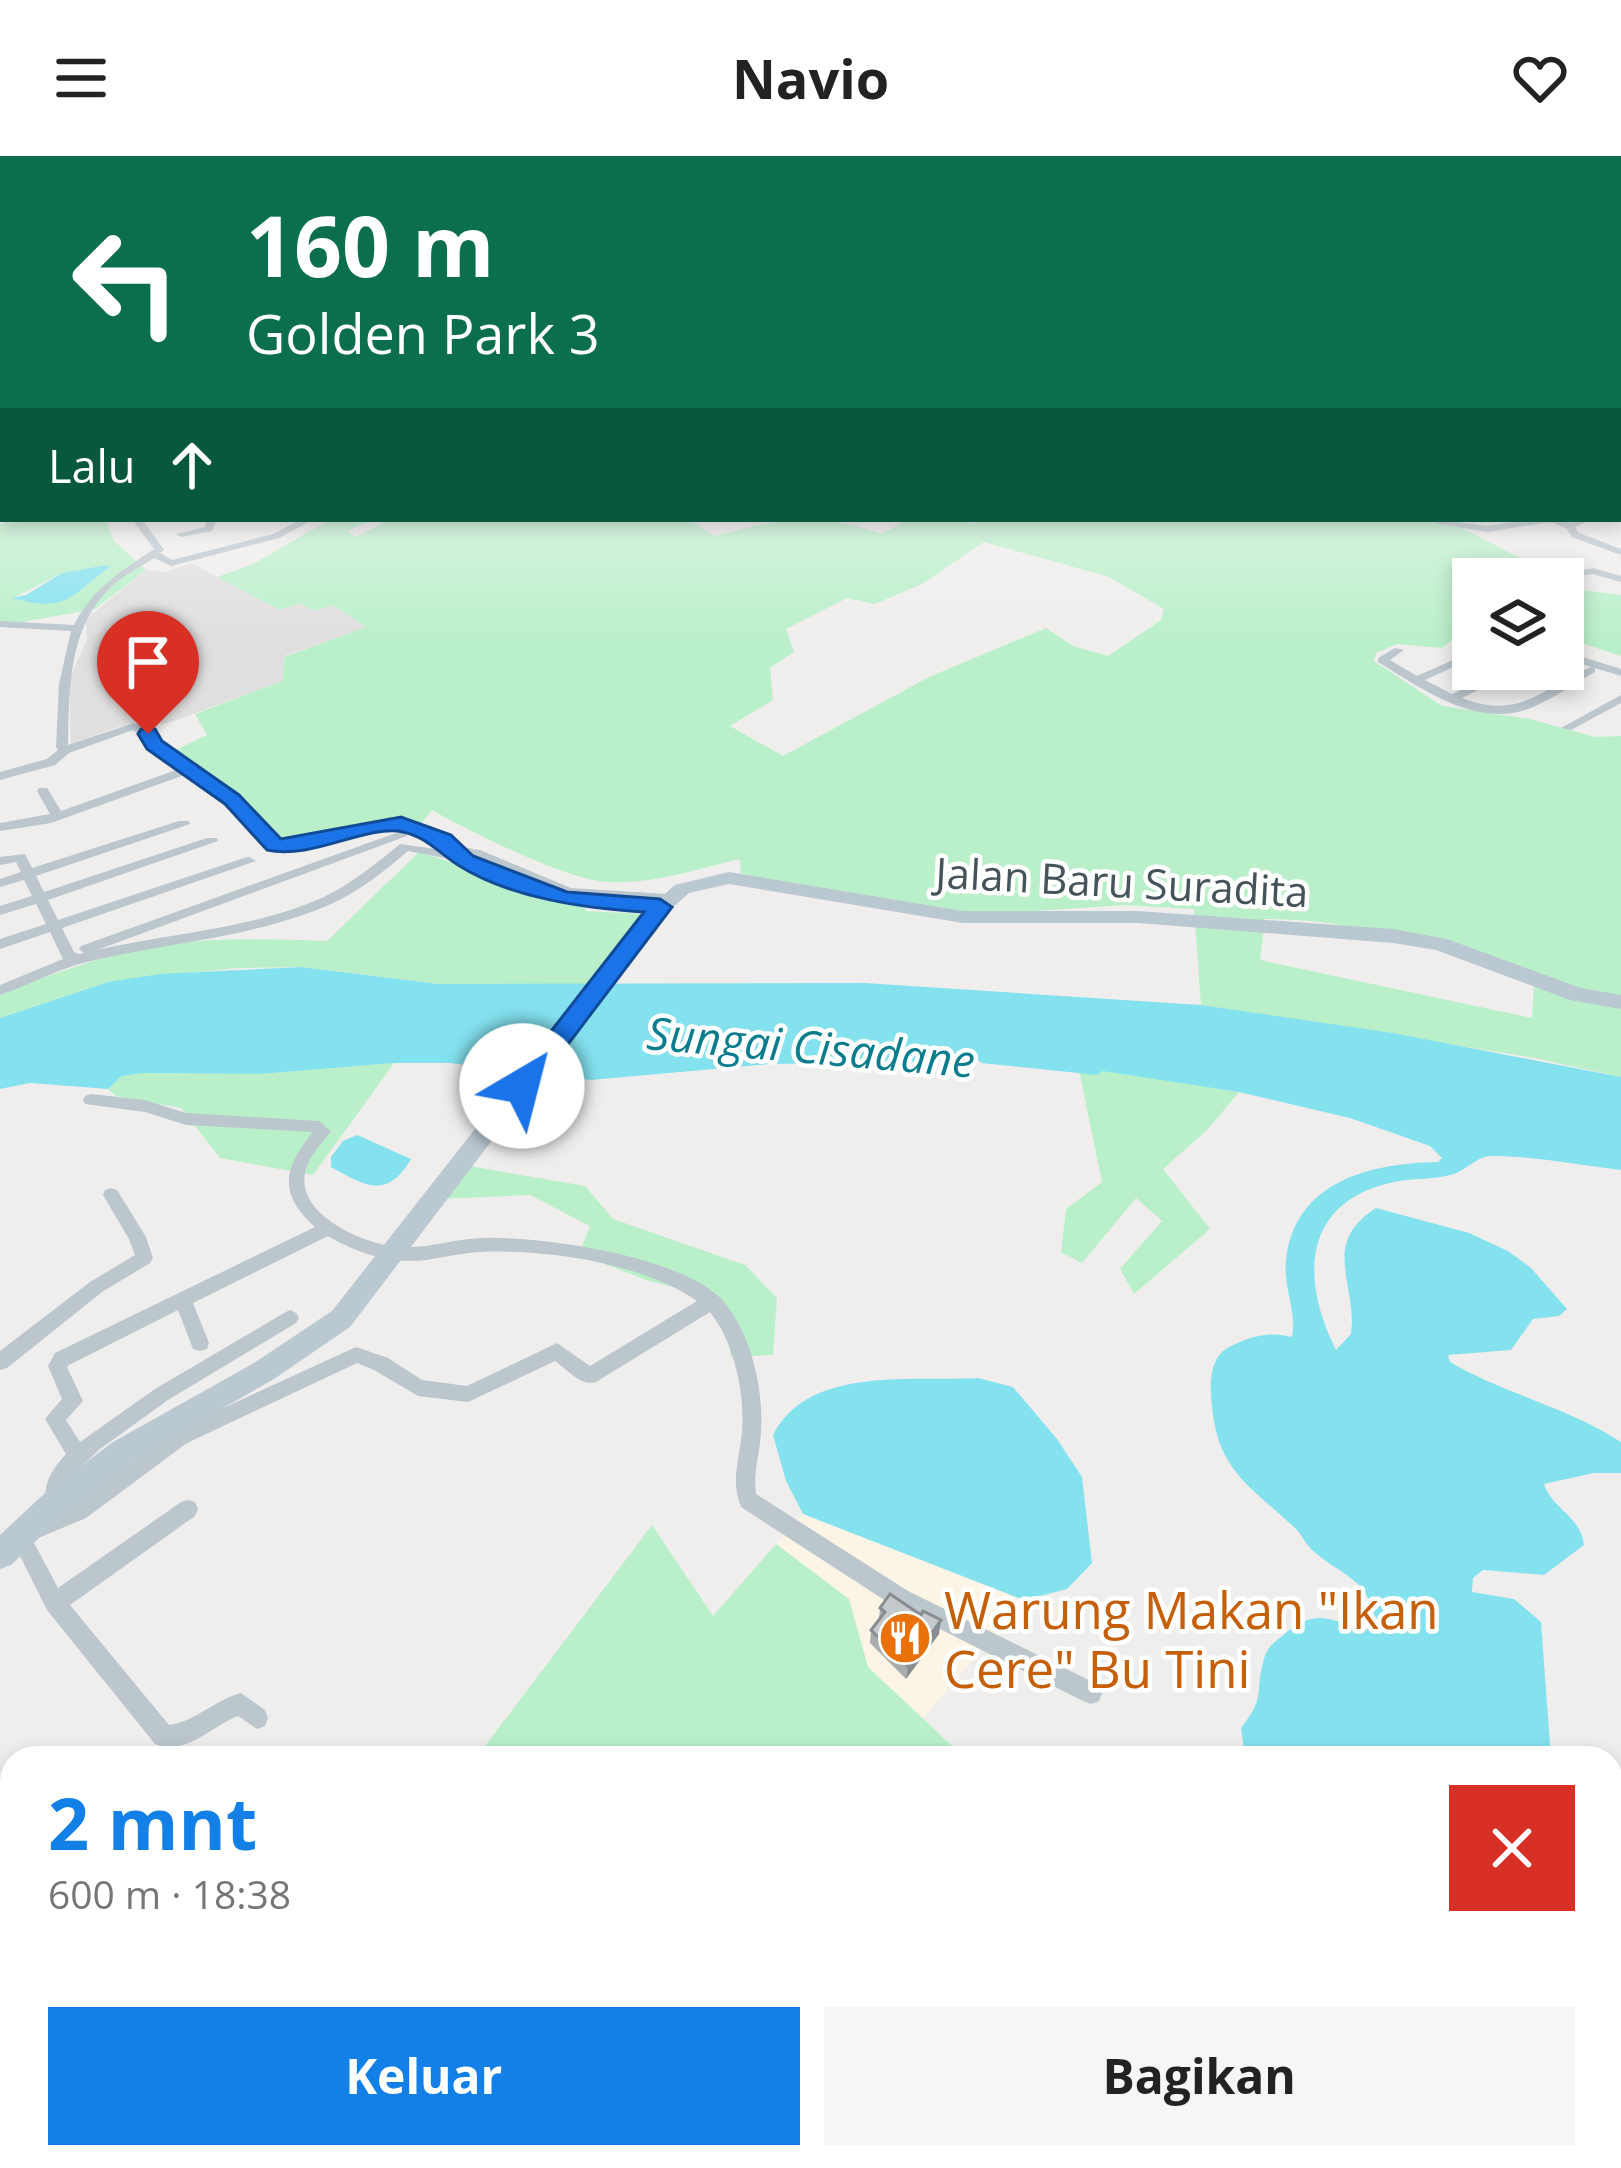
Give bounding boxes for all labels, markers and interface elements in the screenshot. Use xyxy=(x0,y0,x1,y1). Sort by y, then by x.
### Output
text: Navio xyxy=(732,41,889,115)
icon: menu xyxy=(48,45,114,111)
icon: heart xyxy=(1507,45,1573,111)
text: 160 m xyxy=(246,187,494,302)
icon: left xyxy=(48,204,204,360)
text: Golden Park 3 xyxy=(246,296,600,370)
icon: ahead xyxy=(159,432,225,498)
text: Lalu xyxy=(48,435,135,496)
map controls xyxy=(1452,558,1584,690)
button: layers xyxy=(1452,558,1584,690)
pin xyxy=(97,611,199,734)
icon: arrive xyxy=(115,629,181,695)
street label: Jalan Baru Suradita xyxy=(930,843,1310,919)
water label: Sungai Cisadane xyxy=(645,1001,977,1091)
position arrow xyxy=(459,1023,585,1149)
place label: Warung Makan "Ikan Cere" Bu Tini xyxy=(944,1574,1439,1703)
restaurant icon: Warung Makan "Ikan Cere" Bu Tini xyxy=(877,1610,933,1666)
text: 2 mnt xyxy=(48,1773,257,1871)
button: close xyxy=(1449,1785,1575,1911)
text: 600 m · 18:38 xyxy=(48,1867,291,1920)
button: Keluar xyxy=(48,2007,800,2145)
button: Bagikan xyxy=(824,2007,1575,2145)

